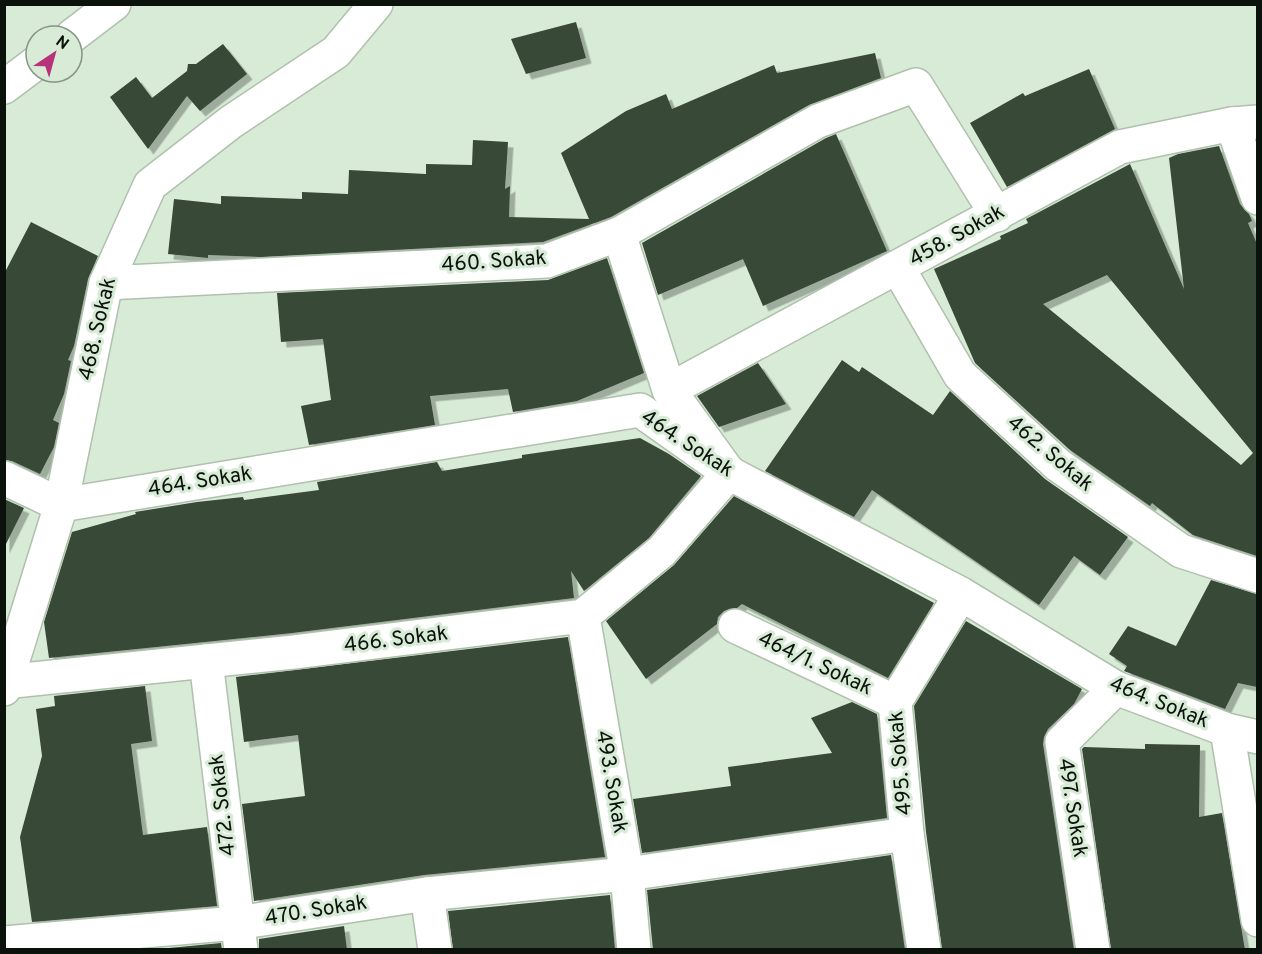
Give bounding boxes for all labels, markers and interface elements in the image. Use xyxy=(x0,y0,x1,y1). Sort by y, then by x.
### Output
north arrow xyxy=(24,24,84,84)
text: N xyxy=(51,32,72,55)
street label: 458. Sokak xyxy=(904,199,1010,273)
street label: 460. Sokak xyxy=(440,245,548,279)
street label: 468. Sokak xyxy=(73,275,123,383)
street label: 464. Sokak xyxy=(636,404,738,484)
street label: 462. Sokak xyxy=(1001,410,1099,498)
street label: 464. Sokak xyxy=(146,460,254,504)
street label: 466. Sokak xyxy=(342,620,450,660)
street label: 464/1. Sokak xyxy=(754,626,876,702)
street label: 464. Sokak xyxy=(1105,671,1213,735)
street label: 495. Sokak xyxy=(883,710,919,816)
street label: 493. Sokak xyxy=(589,728,633,836)
street label: 472. Sokak xyxy=(203,752,243,858)
street label: 497. Sokak xyxy=(1051,757,1093,859)
street label: 470. Sokak xyxy=(263,890,369,932)

